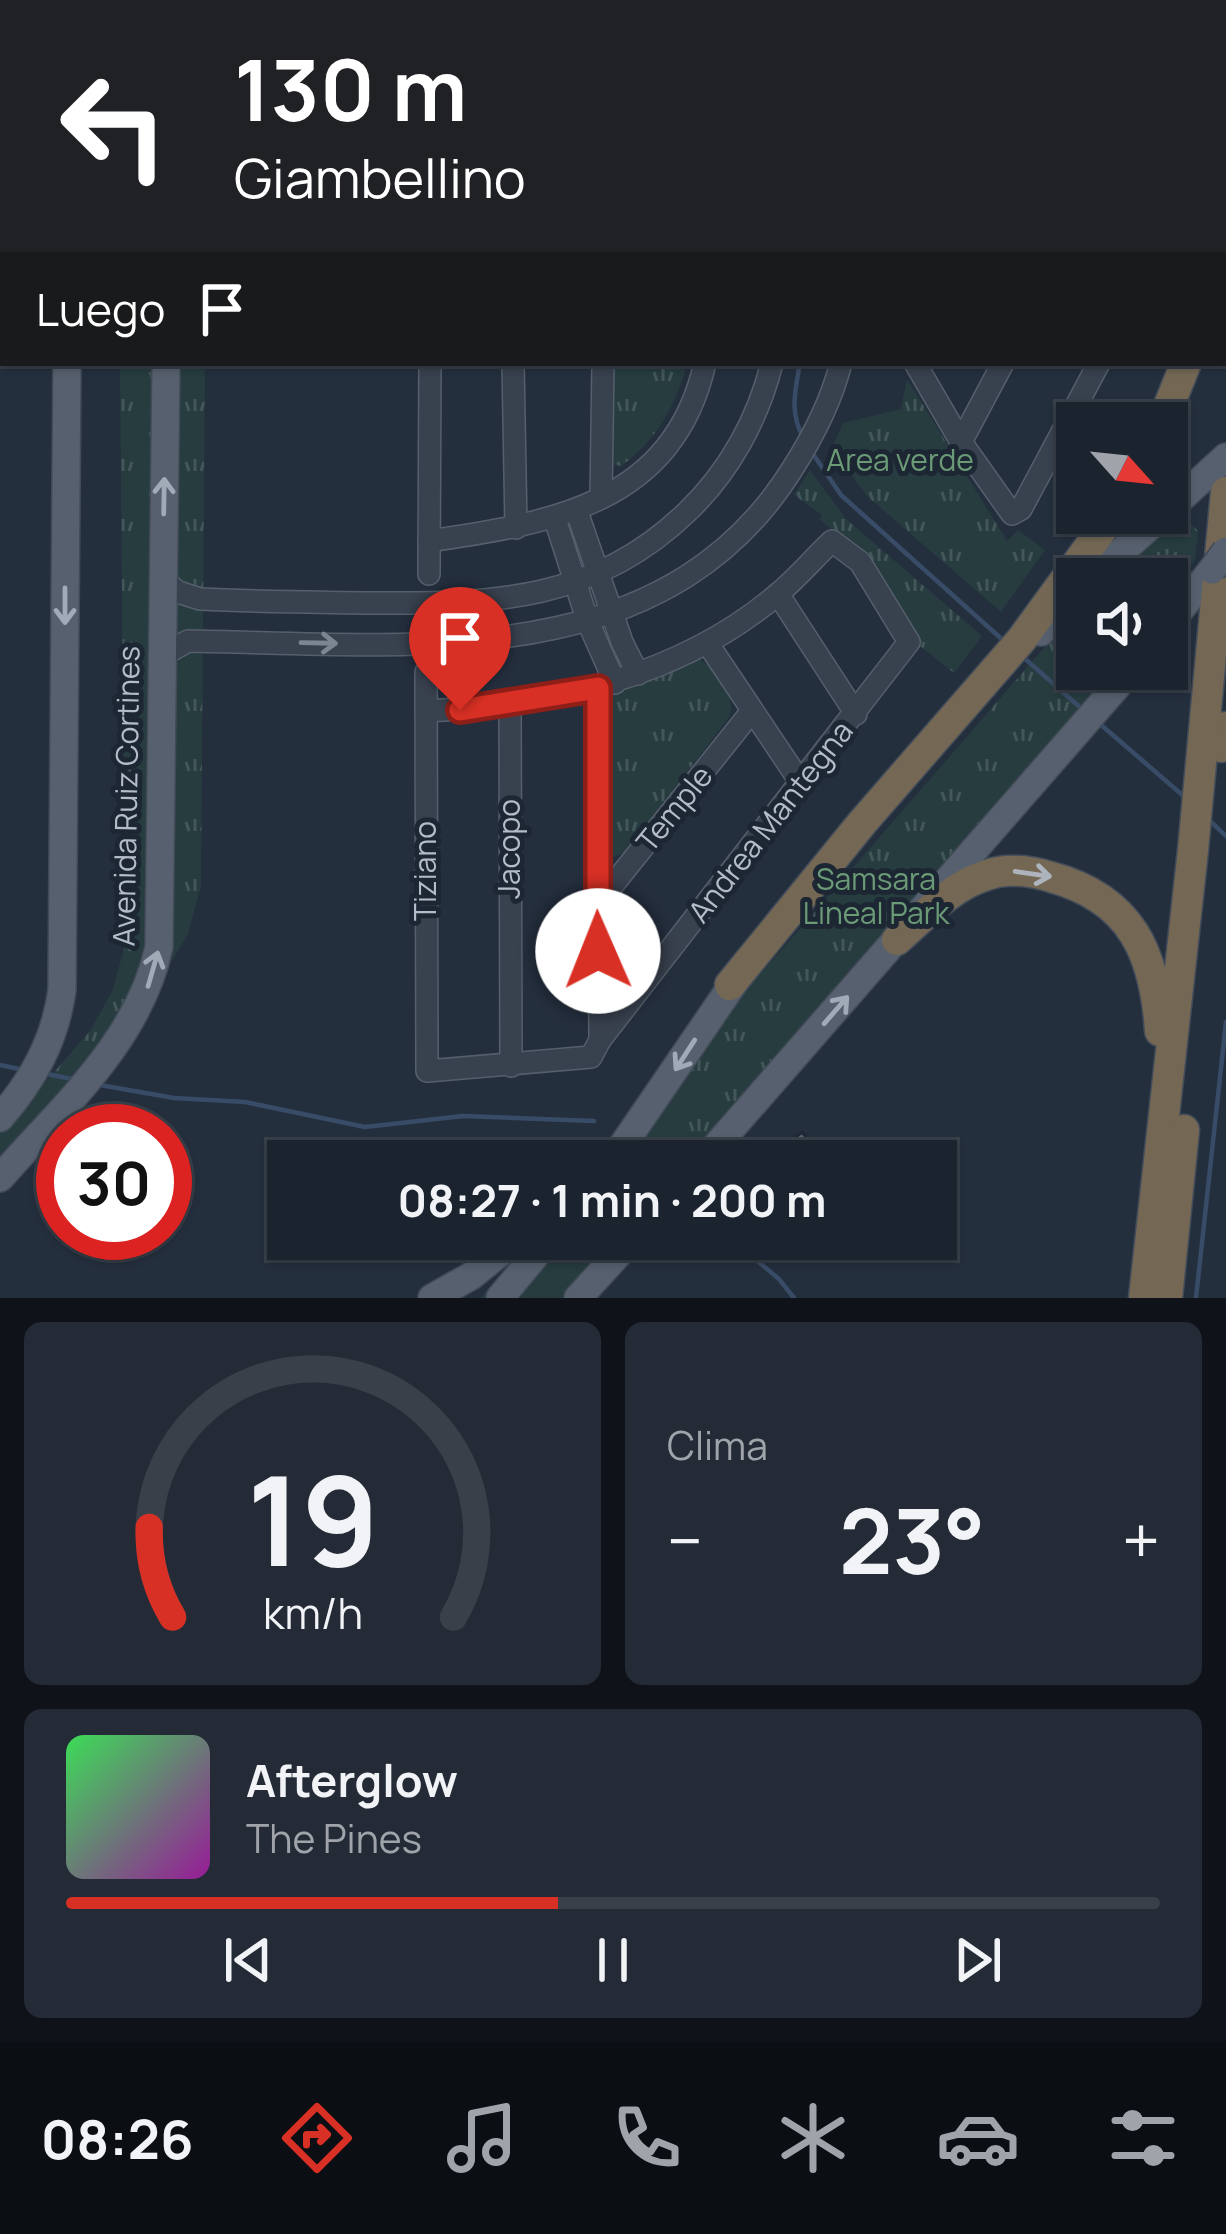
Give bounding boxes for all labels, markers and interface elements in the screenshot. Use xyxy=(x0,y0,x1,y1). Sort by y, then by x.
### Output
text: 130 m xyxy=(234,31,467,146)
icon: left xyxy=(36,48,192,204)
text: Giambellino xyxy=(234,140,526,214)
icon: arrive xyxy=(189,276,255,342)
text: Luego xyxy=(36,278,165,340)
north arrow xyxy=(1056,402,1188,534)
map controls xyxy=(1056,402,1188,690)
park label: Area verde xyxy=(826,439,974,480)
one-way arrow xyxy=(152,477,175,516)
button: sound xyxy=(1056,558,1188,690)
one-way arrow xyxy=(54,586,76,625)
pin xyxy=(409,587,511,710)
icon: arrive xyxy=(427,605,493,671)
one-way arrow xyxy=(299,631,338,654)
street label: Avenida Ruiz Cortines xyxy=(102,645,149,947)
street label: Andrea Mantegna xyxy=(678,712,862,931)
street label: Temple xyxy=(626,756,721,860)
street label: Jacopo xyxy=(488,799,529,899)
street label: Tiziano xyxy=(404,821,445,921)
park label: Samsara Lineal Park xyxy=(803,858,950,933)
one-way arrow xyxy=(1012,864,1051,886)
position arrow xyxy=(535,888,661,1014)
one-way arrow xyxy=(144,950,166,988)
one-way arrow xyxy=(822,995,849,1026)
one-way arrow xyxy=(673,1037,698,1071)
speed limit sign: 30 xyxy=(36,1104,192,1260)
text: 08:27 · 1 min · 200 m xyxy=(398,1169,826,1231)
text: Clima xyxy=(667,1418,768,1472)
text: 19 xyxy=(246,1433,379,1603)
text: 23° xyxy=(839,1478,986,1601)
text: − xyxy=(667,1495,703,1585)
text: + xyxy=(1122,1495,1160,1585)
text: km/h xyxy=(263,1582,362,1641)
text: Afterglow xyxy=(246,1749,458,1811)
text: The Pines xyxy=(246,1811,422,1865)
icon: previous xyxy=(215,1927,281,1993)
icon: pause xyxy=(580,1927,646,1993)
icon: next xyxy=(945,1927,1011,1993)
icon: directions xyxy=(275,2096,359,2180)
icon: music xyxy=(440,2096,524,2180)
icon: phone xyxy=(605,2096,689,2180)
icon: climate xyxy=(771,2096,855,2180)
icon: car xyxy=(936,2096,1020,2180)
icon: filters xyxy=(1101,2096,1185,2180)
text: 08:26 xyxy=(41,2101,193,2175)

